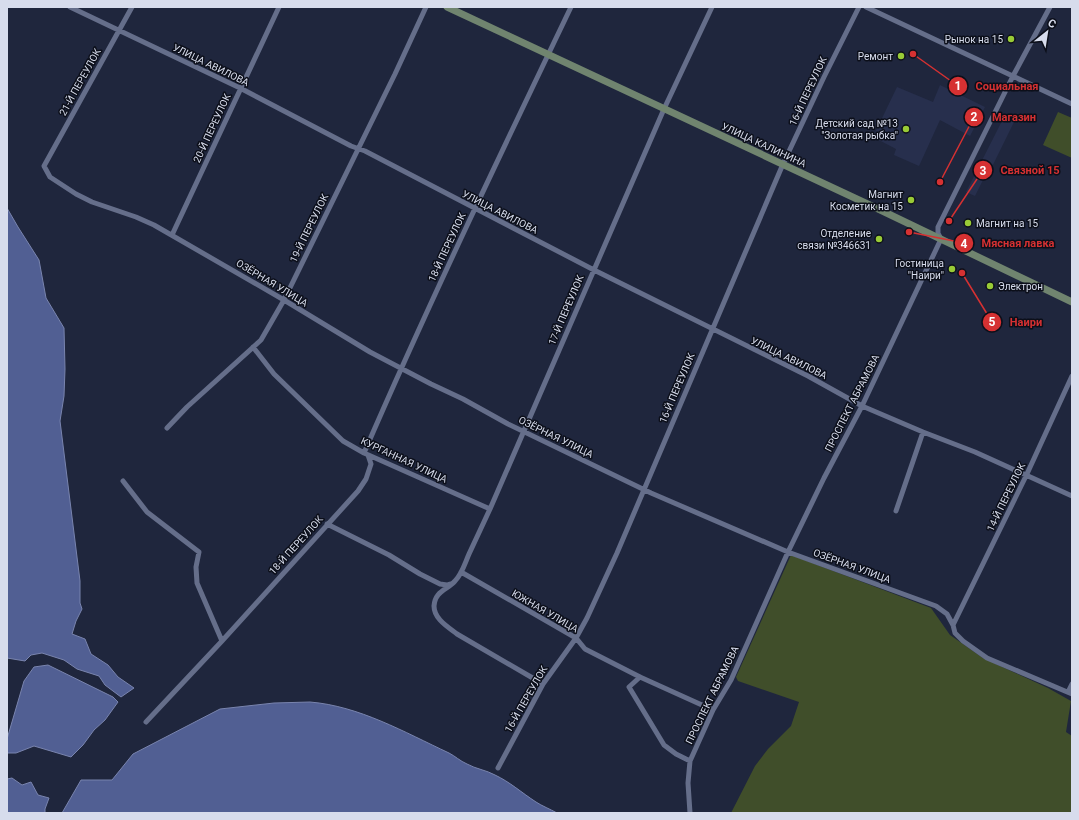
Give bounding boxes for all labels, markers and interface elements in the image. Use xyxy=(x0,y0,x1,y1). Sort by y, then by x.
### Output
north arrow xyxy=(1027,12,1067,52)
text: С xyxy=(1045,16,1058,31)
place label: Рынок на 15 xyxy=(945,34,1003,45)
marker: Рынок на 15 xyxy=(1006,34,1016,44)
street label: УЛИЦА АВИЛОВА xyxy=(171,42,251,88)
street label: 21-Й ПЕРЕУЛОК xyxy=(56,46,103,117)
place label: Ремонт xyxy=(858,51,893,62)
marker: Ремонт xyxy=(896,51,906,61)
street label: 16-Й ПЕРЕУЛОК xyxy=(786,54,829,127)
callout: Социальная xyxy=(948,74,1047,97)
text: 1 xyxy=(955,79,961,93)
text: Социальная xyxy=(976,80,1038,93)
street label: 20-Й ПЕРЕУЛОК xyxy=(190,91,233,164)
callout: Магазин xyxy=(964,106,1044,129)
text: 2 xyxy=(971,110,978,124)
text: Магазин xyxy=(992,111,1036,124)
place label: Детский сад №13 "Золотая рыбка" xyxy=(815,118,898,141)
street label: УЛИЦА КАЛИНИНА xyxy=(720,121,808,170)
marker: Детский сад №13 "Золотая рыбка" xyxy=(901,124,911,134)
callout: Связной 15 xyxy=(973,159,1068,182)
text: 3 xyxy=(980,164,987,178)
text: Связной 15 xyxy=(1000,164,1060,177)
street label: УЛИЦА АВИЛОВА xyxy=(460,188,540,236)
place label: Магнит Косметик на 15 xyxy=(830,189,903,212)
street label: 19-Й ПЕРЕУЛОК xyxy=(287,191,331,264)
marker: Магнит Косметик на 15 xyxy=(906,195,916,205)
street label: 18-Й ПЕРЕУЛОК xyxy=(425,210,468,283)
marker: Магнит на 15 xyxy=(963,218,973,228)
place label: Магнит на 15 xyxy=(976,218,1039,229)
place label: Отделение связи №346631 xyxy=(797,228,871,251)
callout: Мясная лавка xyxy=(954,232,1063,255)
marker: Отделение связи №346631 xyxy=(874,234,884,244)
text: 4 xyxy=(961,237,968,251)
text: Мясная лавка xyxy=(982,237,1055,250)
street label: ОЗЁРНАЯ УЛИЦА xyxy=(234,256,311,309)
place label: Гостиница "Наири" xyxy=(895,258,944,281)
marker: Гостиница "Наири" xyxy=(947,264,957,274)
street label: 17-Й ПЕРЕУЛОК xyxy=(545,272,586,347)
marker: Электрон xyxy=(985,281,995,291)
place label: Электрон xyxy=(998,281,1043,292)
callout: Наири xyxy=(982,310,1050,333)
text: 5 xyxy=(989,315,996,329)
text: Наири xyxy=(1010,316,1042,329)
street label: УЛИЦА АВИЛОВА xyxy=(749,335,829,381)
street label: 16-Й ПЕРЕУЛОК xyxy=(656,350,697,425)
street label: ПРОСПЕКТ АБРАМОВА xyxy=(823,352,882,453)
street label: ОЗЁРНАЯ УЛИЦА xyxy=(517,413,596,460)
street label: КУРГАННАЯ УЛИЦА xyxy=(359,435,449,485)
street label: 14-Й ПЕРЕУЛОК xyxy=(984,460,1028,533)
street label: 18-Й ПЕРЕУЛОК xyxy=(266,512,326,576)
street label: ОЗЁРНАЯ УЛИЦА xyxy=(812,546,893,585)
street label: ЮЖНАЯ УЛИЦА xyxy=(510,588,580,635)
street label: ПРОСПЕКТ АБРАМОВА xyxy=(683,644,741,746)
street label: 16-Й ПЕРЕУЛОК xyxy=(502,663,550,734)

